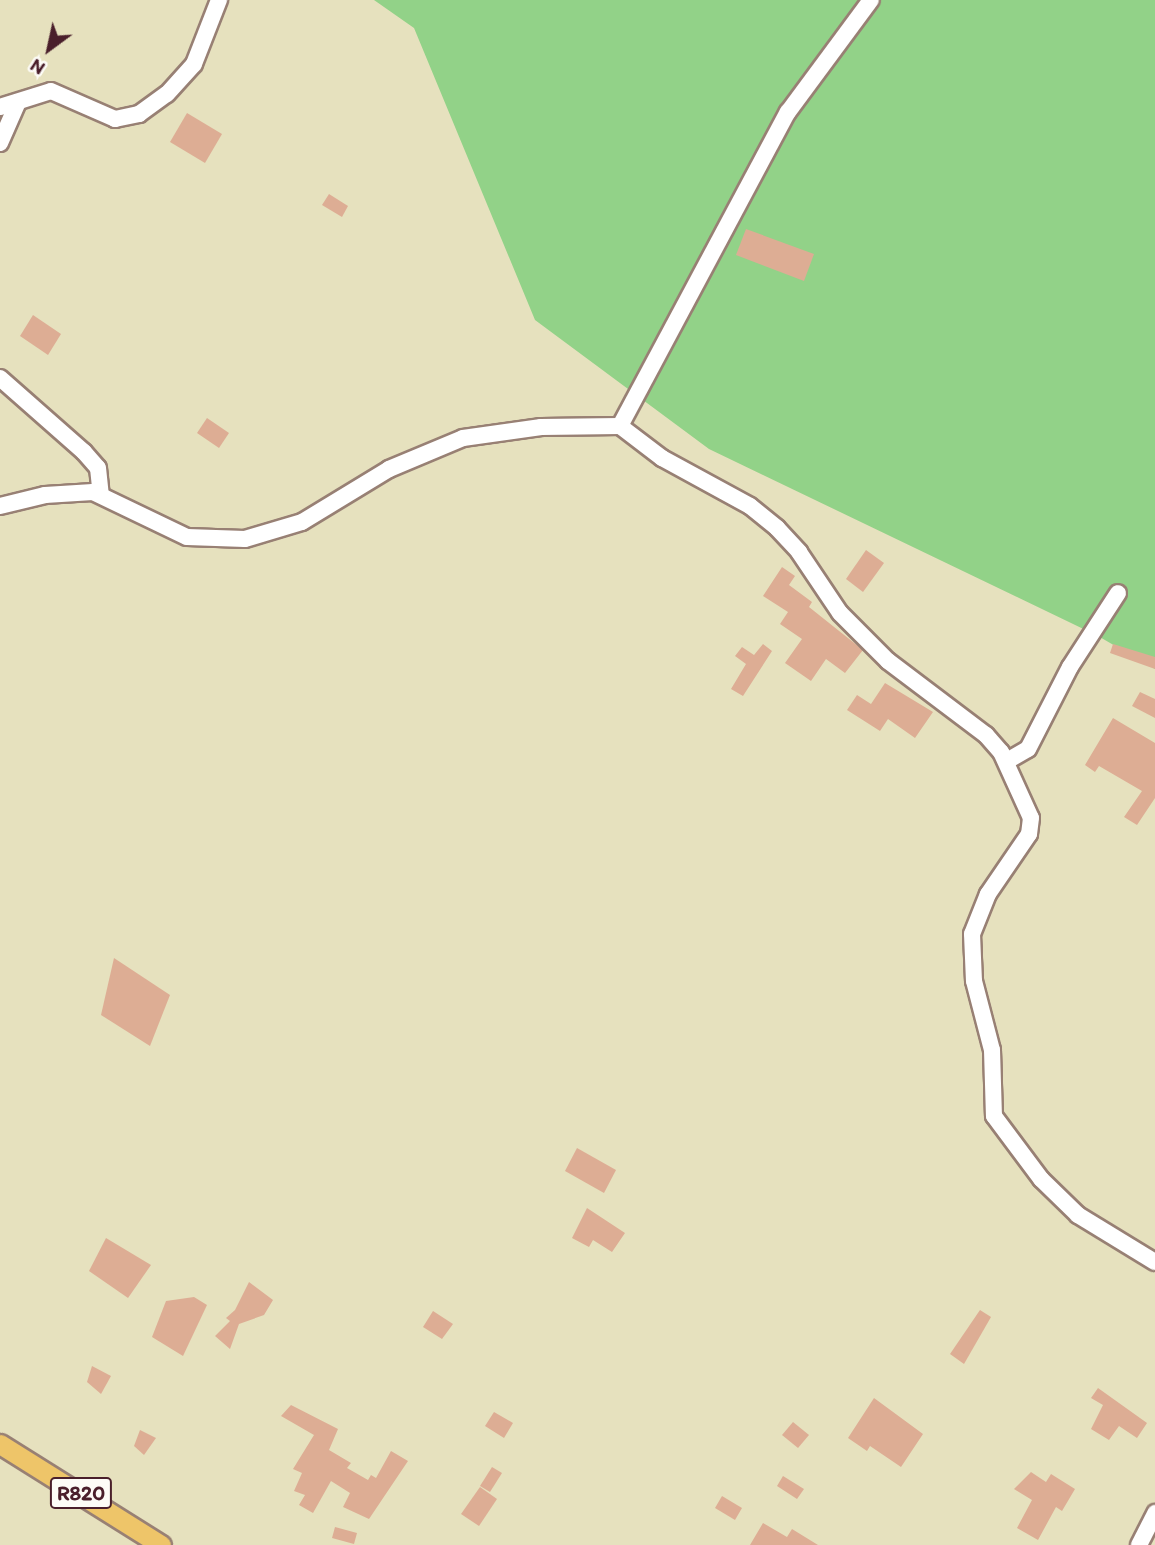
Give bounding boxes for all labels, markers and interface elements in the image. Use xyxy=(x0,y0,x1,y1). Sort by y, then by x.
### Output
north arrow xyxy=(14,14,84,84)
text: N xyxy=(26,54,49,80)
road number: R820 xyxy=(50,1476,112,1510)

